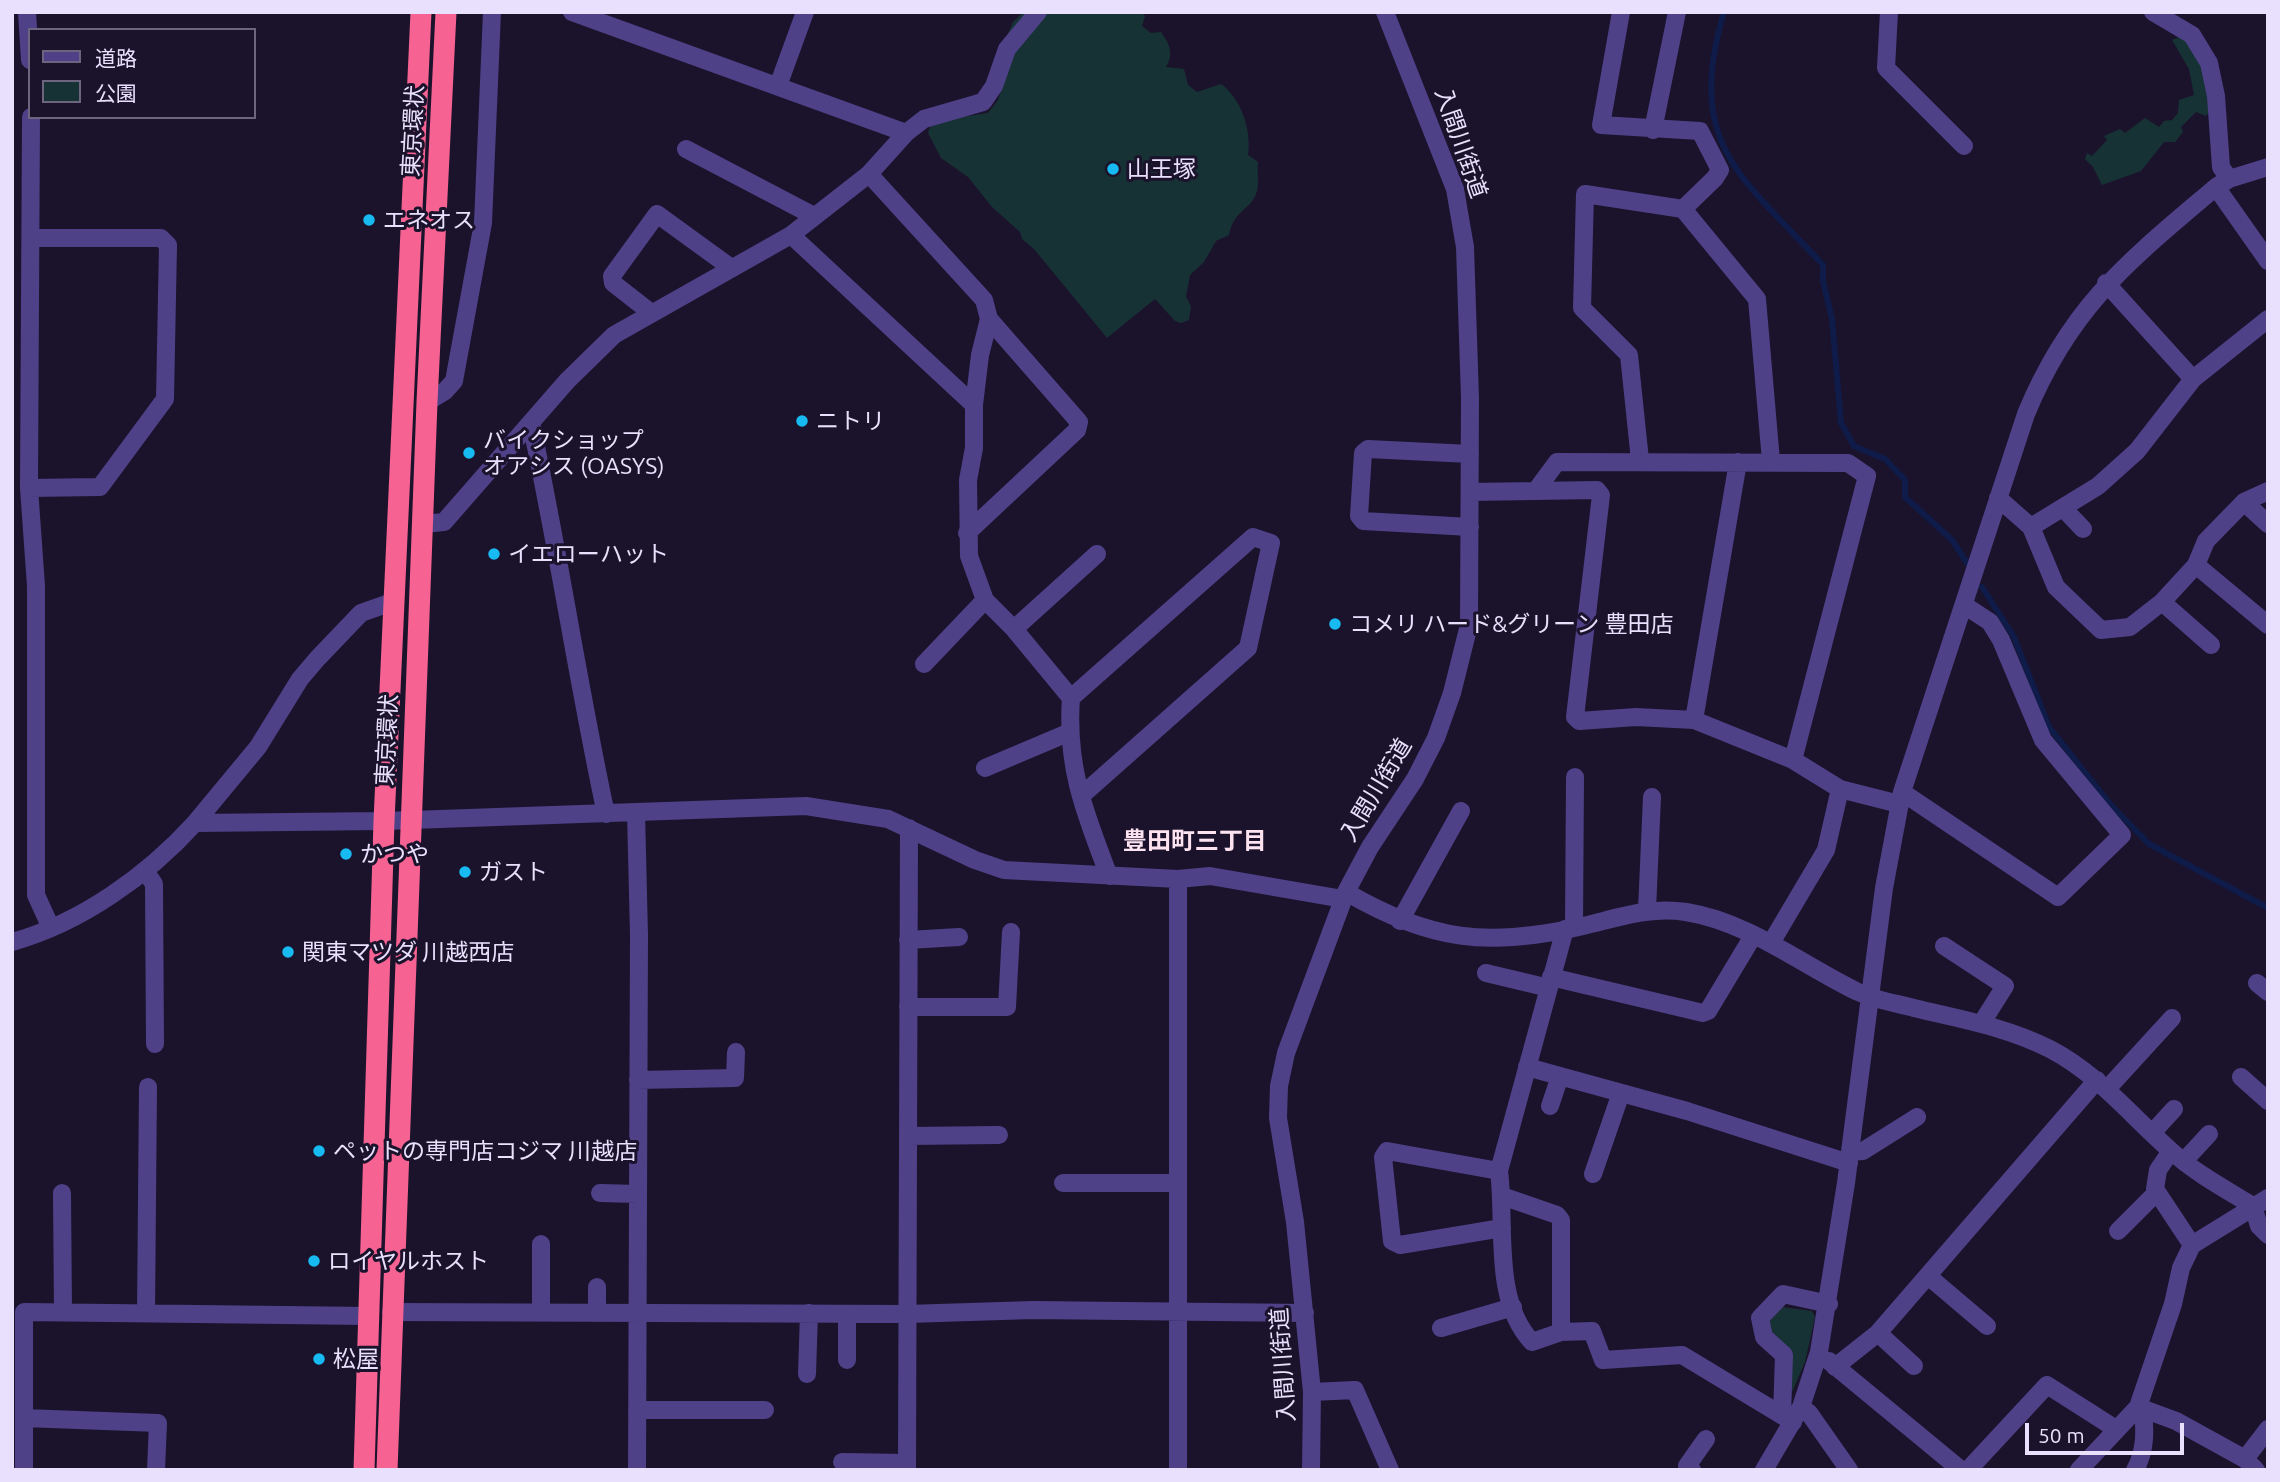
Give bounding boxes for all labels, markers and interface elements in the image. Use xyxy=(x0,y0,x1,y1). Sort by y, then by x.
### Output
legend xyxy=(28,28,256,119)
text: 道路 xyxy=(95,46,137,70)
text: 公園 xyxy=(95,81,137,105)
street label: 東京環状 xyxy=(397,84,429,178)
street label: 入間川街道 xyxy=(1429,84,1493,202)
place label: 山王塚 xyxy=(1127,155,1196,183)
marker: 山王塚 xyxy=(1105,161,1121,177)
place label: エネオス xyxy=(383,206,475,234)
marker: エネオス xyxy=(361,212,377,228)
place label: ニトリ xyxy=(816,407,885,435)
marker: ニトリ xyxy=(794,413,810,429)
place label: バイクショップ オアシス (OASYS) xyxy=(483,426,665,480)
marker: バイクショップ オアシス (OASYS) xyxy=(461,445,477,461)
place label: イエローハット xyxy=(508,540,669,568)
marker: イエローハット xyxy=(486,546,502,562)
place label: コメリ ハード&グリーン 豊田店 xyxy=(1349,610,1674,638)
marker: コメリ ハード&グリーン 豊田店 xyxy=(1327,616,1343,632)
street label: 東京環状 xyxy=(371,693,403,787)
street label: 入間川街道 xyxy=(1335,734,1417,846)
district label: 豊田町三丁目 xyxy=(1123,827,1267,855)
place label: かつや xyxy=(360,840,429,868)
marker: かつや xyxy=(338,846,354,862)
place label: ガスト xyxy=(479,858,548,886)
marker: ガスト xyxy=(457,864,473,880)
place label: 関東マツダ 川越西店 xyxy=(302,938,514,966)
marker: 関東マツダ 川越西店 xyxy=(280,944,296,960)
place label: ペットの専門店コジマ 川越店 xyxy=(333,1137,637,1165)
marker: ペットの専門店コジマ 川越店 xyxy=(311,1143,327,1159)
place label: ロイヤルホスト xyxy=(328,1247,489,1275)
marker: ロイヤルホスト xyxy=(306,1253,322,1269)
street label: 入間川街道 xyxy=(1265,1307,1301,1423)
place label: 松屋 xyxy=(333,1345,379,1373)
marker: 松屋 xyxy=(311,1351,327,1367)
scale bar xyxy=(2028,1408,2187,1452)
text: 50 m xyxy=(2038,1423,2085,1447)

